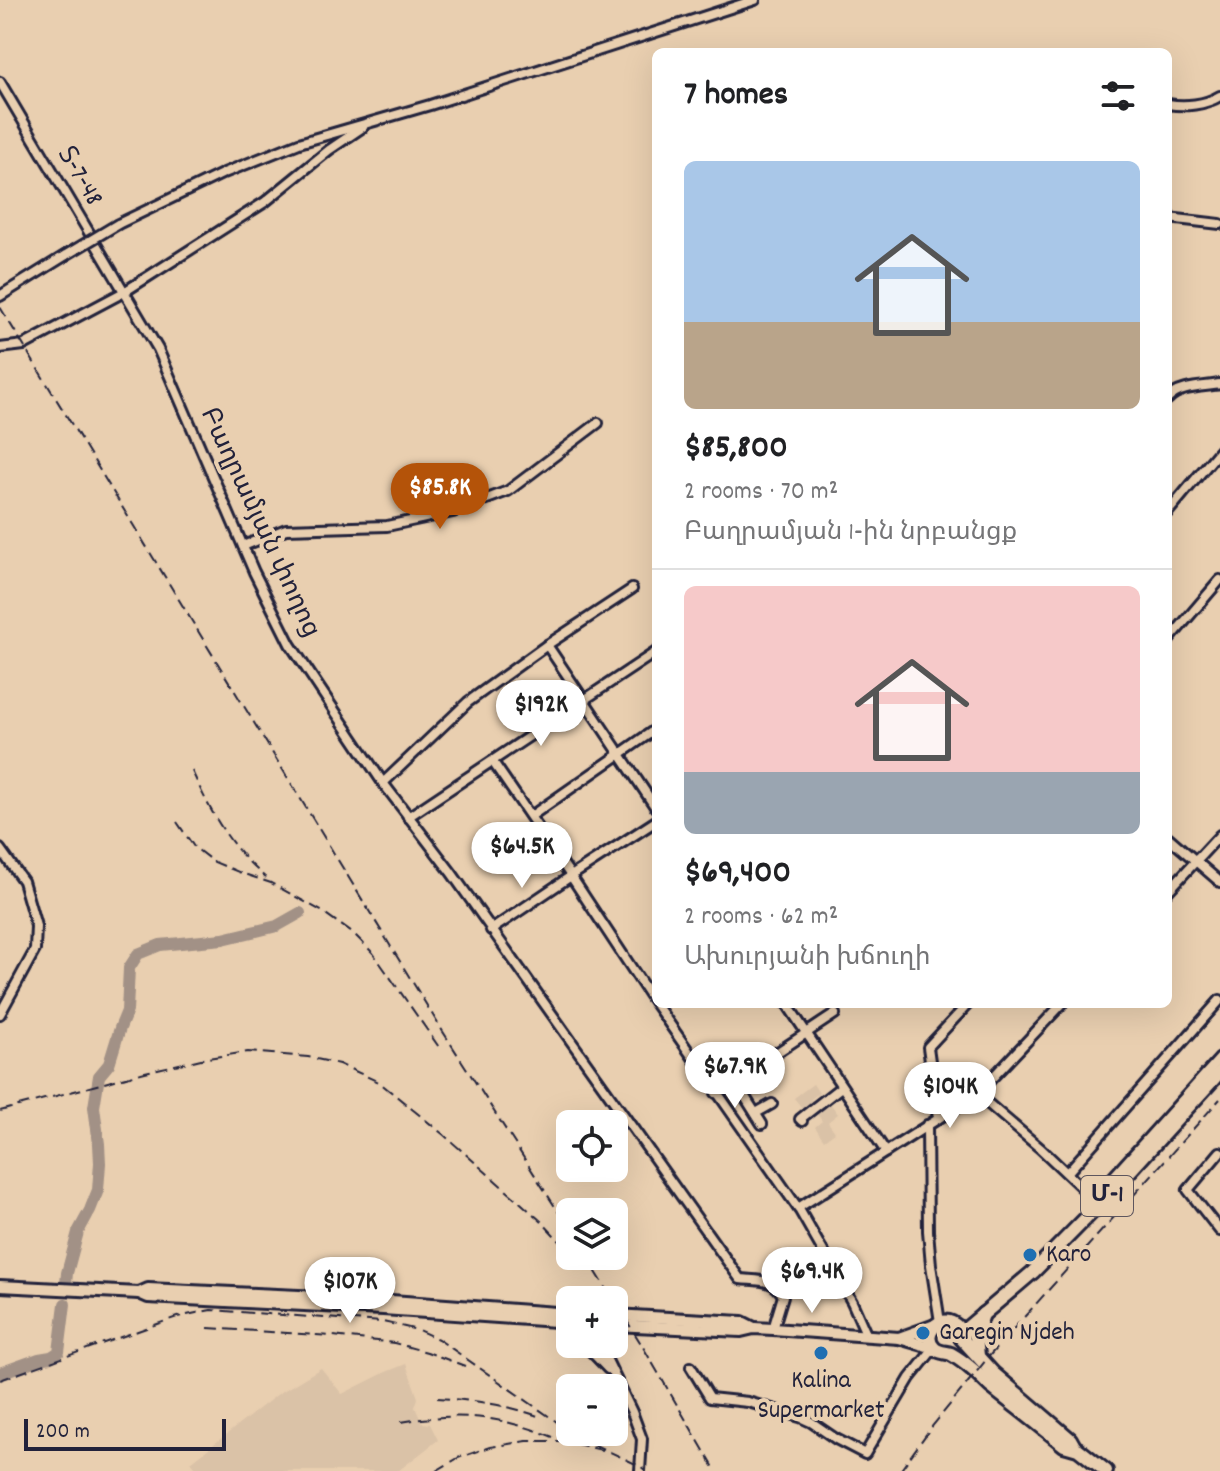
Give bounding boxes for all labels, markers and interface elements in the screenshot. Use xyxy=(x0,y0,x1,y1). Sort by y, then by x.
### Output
text: 7 homes xyxy=(684,72,788,121)
icon: filters xyxy=(1096,74,1140,118)
street label: Տ-7-48 xyxy=(47,140,111,214)
icon: home xyxy=(840,213,984,357)
street label: Բաղրամյան փողոց xyxy=(189,402,329,644)
text: $85,800 xyxy=(684,425,788,474)
pin: $85.8K xyxy=(375,463,505,531)
text: $85.8K xyxy=(409,470,471,507)
text: 2 rooms · 70 m² xyxy=(684,474,838,511)
text: Բաղրամյան 1-ին նրբանցք xyxy=(684,515,1017,552)
icon: home xyxy=(840,638,984,782)
pin: $192K xyxy=(485,680,597,748)
text: $192K xyxy=(514,687,568,724)
pin: $64.5K xyxy=(457,822,587,890)
text: $64.5K xyxy=(489,829,555,866)
text: $69,400 xyxy=(684,850,791,899)
text: 2 rooms · 62 m² xyxy=(684,899,838,936)
text: Ախուրյանի խճուղի xyxy=(684,940,931,977)
pin: $67.9K xyxy=(670,1042,800,1110)
text: $67.9K xyxy=(703,1049,767,1086)
pin: $104K xyxy=(894,1062,1006,1130)
text: $104K xyxy=(922,1069,978,1106)
map controls xyxy=(556,1110,628,1446)
button: locate xyxy=(556,1110,628,1182)
road number: Մ-1 xyxy=(1081,1176,1133,1216)
button: layers xyxy=(556,1198,628,1270)
place label: Karo xyxy=(1046,1237,1091,1274)
marker: Karo xyxy=(1021,1246,1039,1264)
pin: $69.4K xyxy=(747,1247,877,1315)
text: $69.4K xyxy=(780,1254,844,1291)
pin: $107K xyxy=(294,1257,406,1325)
text: $107K xyxy=(322,1264,378,1301)
button: + xyxy=(556,1286,628,1358)
place label: Garegin Njdeh xyxy=(939,1315,1075,1352)
marker: Garegin Njdeh xyxy=(914,1324,932,1342)
marker: Kalina Supermarket xyxy=(812,1344,830,1362)
place label: Kalina Supermarket xyxy=(757,1363,885,1430)
button: − xyxy=(556,1374,628,1446)
scale bar xyxy=(24,1415,226,1451)
text: 200 m xyxy=(36,1417,90,1448)

